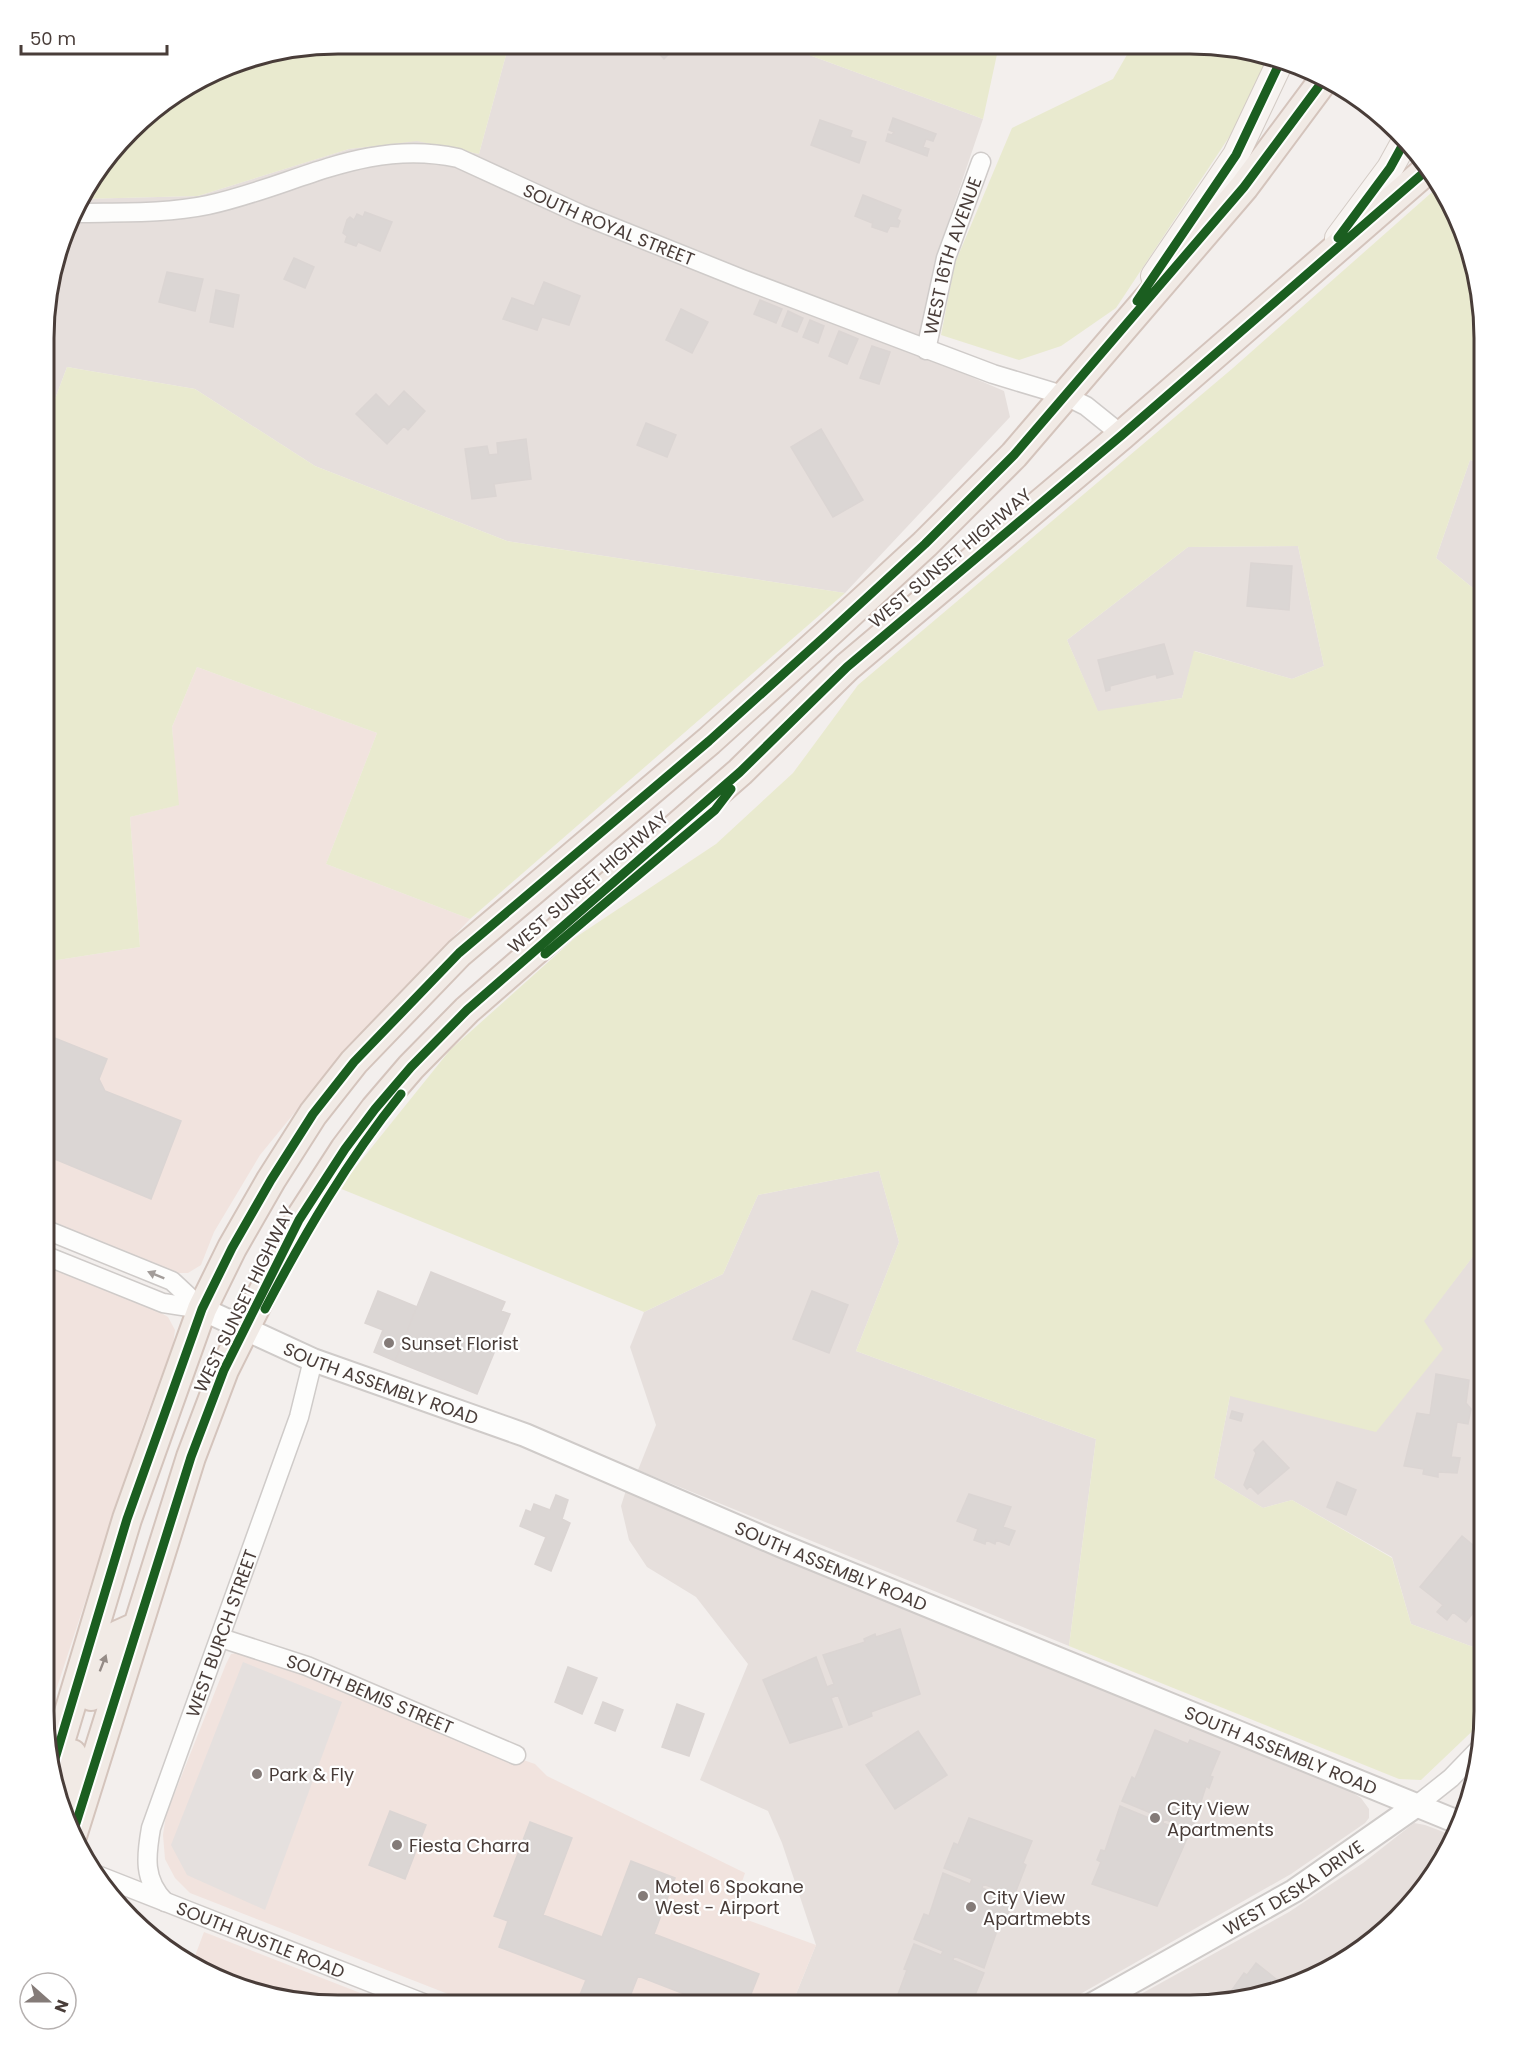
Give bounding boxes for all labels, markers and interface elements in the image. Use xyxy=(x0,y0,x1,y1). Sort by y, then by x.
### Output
scale bar xyxy=(21,18,166,56)
text: 50 m xyxy=(30,26,76,51)
street label: WEST 16TH AVENUE xyxy=(917,173,987,337)
street label: SOUTH ROYAL STREET xyxy=(519,177,699,271)
street label: WEST SUNSET HIGHWAY xyxy=(863,482,1037,634)
street label: WEST SUNSET HIGHWAY xyxy=(502,805,674,959)
street label: WEST SUNSET HIGHWAY xyxy=(188,1201,300,1397)
one-way arrow xyxy=(147,1270,165,1279)
place label: Sunset Florist xyxy=(401,1331,519,1356)
street label: SOUTH ASSEMBLY ROAD xyxy=(279,1336,482,1430)
marker: Sunset Florist xyxy=(382,1336,396,1350)
street label: SOUTH ASSEMBLY ROAD xyxy=(731,1515,931,1617)
street label: WEST BURCH STREET xyxy=(179,1546,263,1721)
street label: SOUTH BEMIS STREET xyxy=(283,1648,458,1740)
one-way arrow xyxy=(99,1654,109,1672)
street label: SOUTH ASSEMBLY ROAD xyxy=(1181,1699,1381,1800)
place label: Park & Fly xyxy=(269,1762,354,1787)
marker: Park & Fly xyxy=(250,1767,264,1781)
place label: City View Apartments xyxy=(1167,1796,1274,1842)
marker: City View Apartments xyxy=(1148,1811,1162,1825)
place label: Fiesta Charra xyxy=(409,1833,530,1858)
street label: WEST DESKA DRIVE xyxy=(1218,1834,1368,1941)
marker: Fiesta Charra xyxy=(390,1838,404,1852)
place label: Motel 6 Spokane West - Airport xyxy=(655,1874,804,1920)
place label: City View Apartmebts xyxy=(983,1885,1091,1931)
marker: Motel 6 Spokane West - Airport xyxy=(636,1889,650,1903)
street label: SOUTH RUSTLE ROAD xyxy=(173,1895,349,1984)
marker: City View Apartmebts xyxy=(964,1900,978,1914)
north arrow xyxy=(18,1971,78,2031)
text: N xyxy=(49,1996,74,2016)

